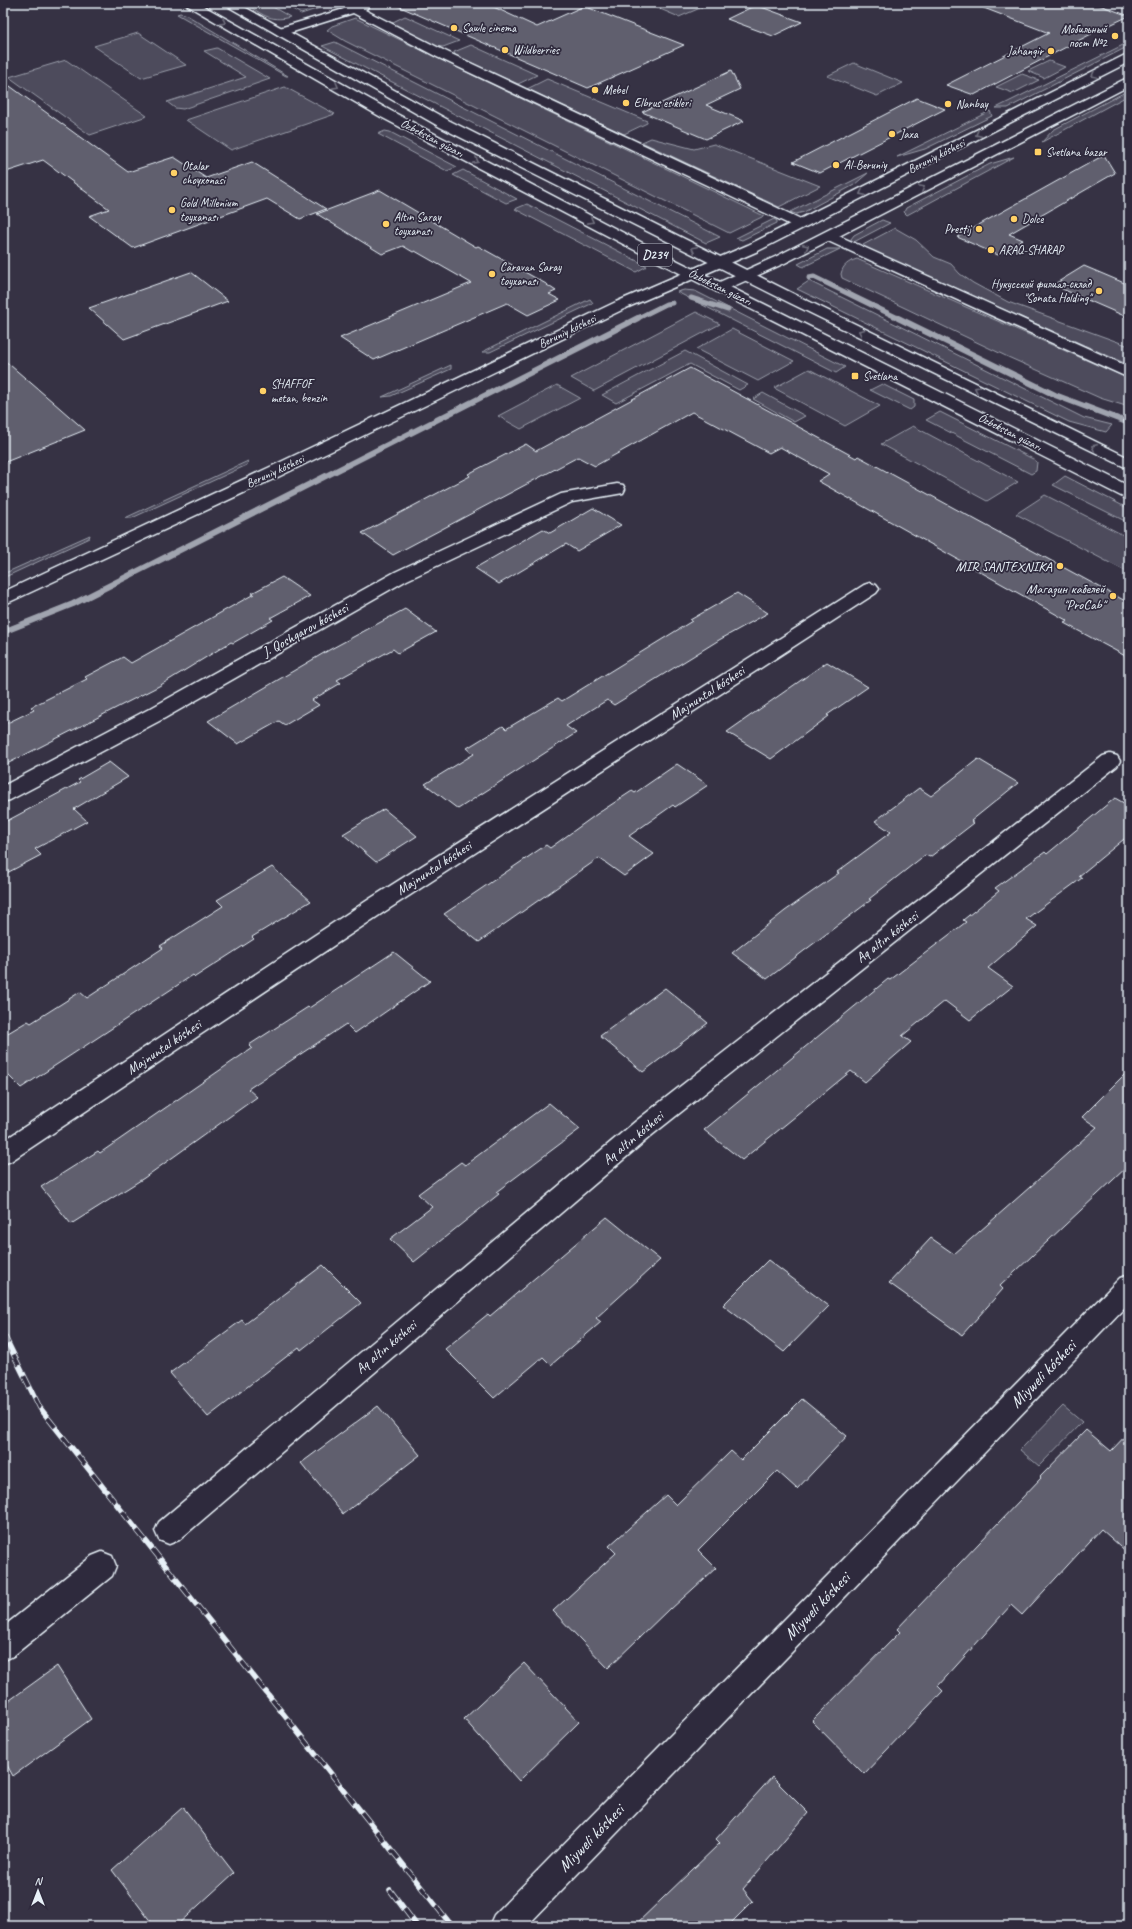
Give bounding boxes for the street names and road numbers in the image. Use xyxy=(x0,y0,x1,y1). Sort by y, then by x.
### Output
street label: Ózbekstan gúzarı xyxy=(398,115,467,162)
street label: Beruniy kóshesi xyxy=(905,134,969,177)
road number: D234 xyxy=(638,244,672,266)
street label: Ózbekstan gúzarı xyxy=(686,265,755,310)
street label: Beruniy kóshesi xyxy=(536,309,600,352)
street label: Ózbekstan gúzarı xyxy=(976,409,1045,455)
street label: Beruniy kóshesi xyxy=(244,450,308,491)
street label: J. Qoshqarov kóshesi xyxy=(258,598,353,661)
street label: Majnuntal kóshesi xyxy=(666,661,750,724)
street label: Majnuntal kóshesi xyxy=(393,836,477,899)
street label: Aq altın kóshesi xyxy=(853,906,923,967)
street label: Majnuntal kóshesi xyxy=(124,1015,206,1078)
street label: Aq altın kóshesi xyxy=(599,1106,669,1168)
street label: Aq altın kóshesi xyxy=(352,1315,422,1377)
street label: Miyweli kóshesi xyxy=(1006,1334,1082,1412)
street label: Miyweli kóshesi xyxy=(780,1566,856,1644)
street label: Miyweli kóshesi xyxy=(554,1798,630,1876)

